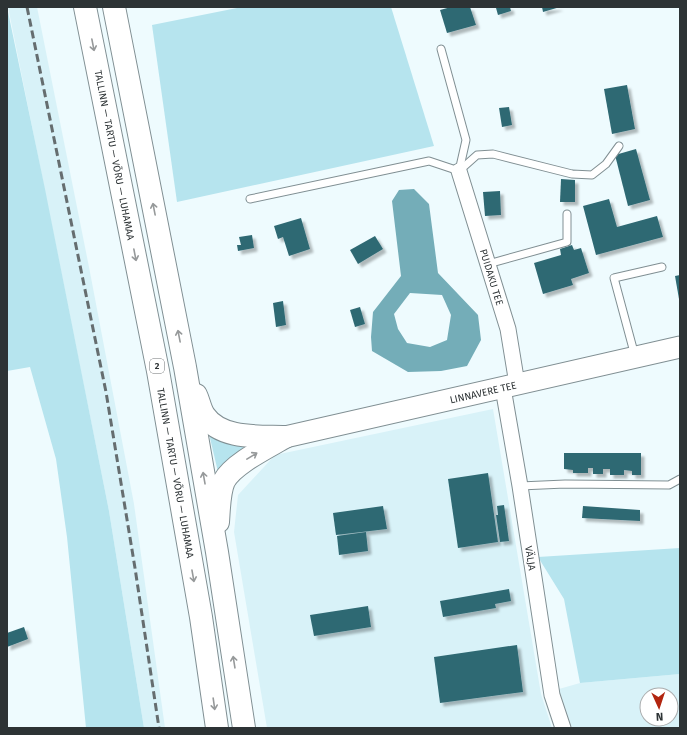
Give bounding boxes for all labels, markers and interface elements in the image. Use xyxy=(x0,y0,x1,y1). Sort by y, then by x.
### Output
one-way arrow xyxy=(89,38,97,51)
street label: TALLINN — TARTU — VÕRU — LUHAMAA xyxy=(92,69,137,241)
one-way arrow xyxy=(150,203,158,216)
one-way arrow xyxy=(131,248,139,261)
street label: PUIDAKU TEE xyxy=(477,248,505,307)
one-way arrow xyxy=(175,330,183,343)
road number: 2 xyxy=(150,359,164,373)
street label: LINNAVERE TEE xyxy=(449,379,518,406)
street label: TALLINN — TARTU — VÕRU — LUHAMAA xyxy=(154,387,197,560)
one-way arrow xyxy=(246,452,258,460)
one-way arrow xyxy=(200,472,208,485)
street label: VÄLJA xyxy=(522,545,540,572)
one-way arrow xyxy=(190,569,198,582)
one-way arrow xyxy=(230,656,238,669)
north arrow xyxy=(639,687,679,727)
one-way arrow xyxy=(210,697,218,710)
text: N xyxy=(656,710,663,723)

